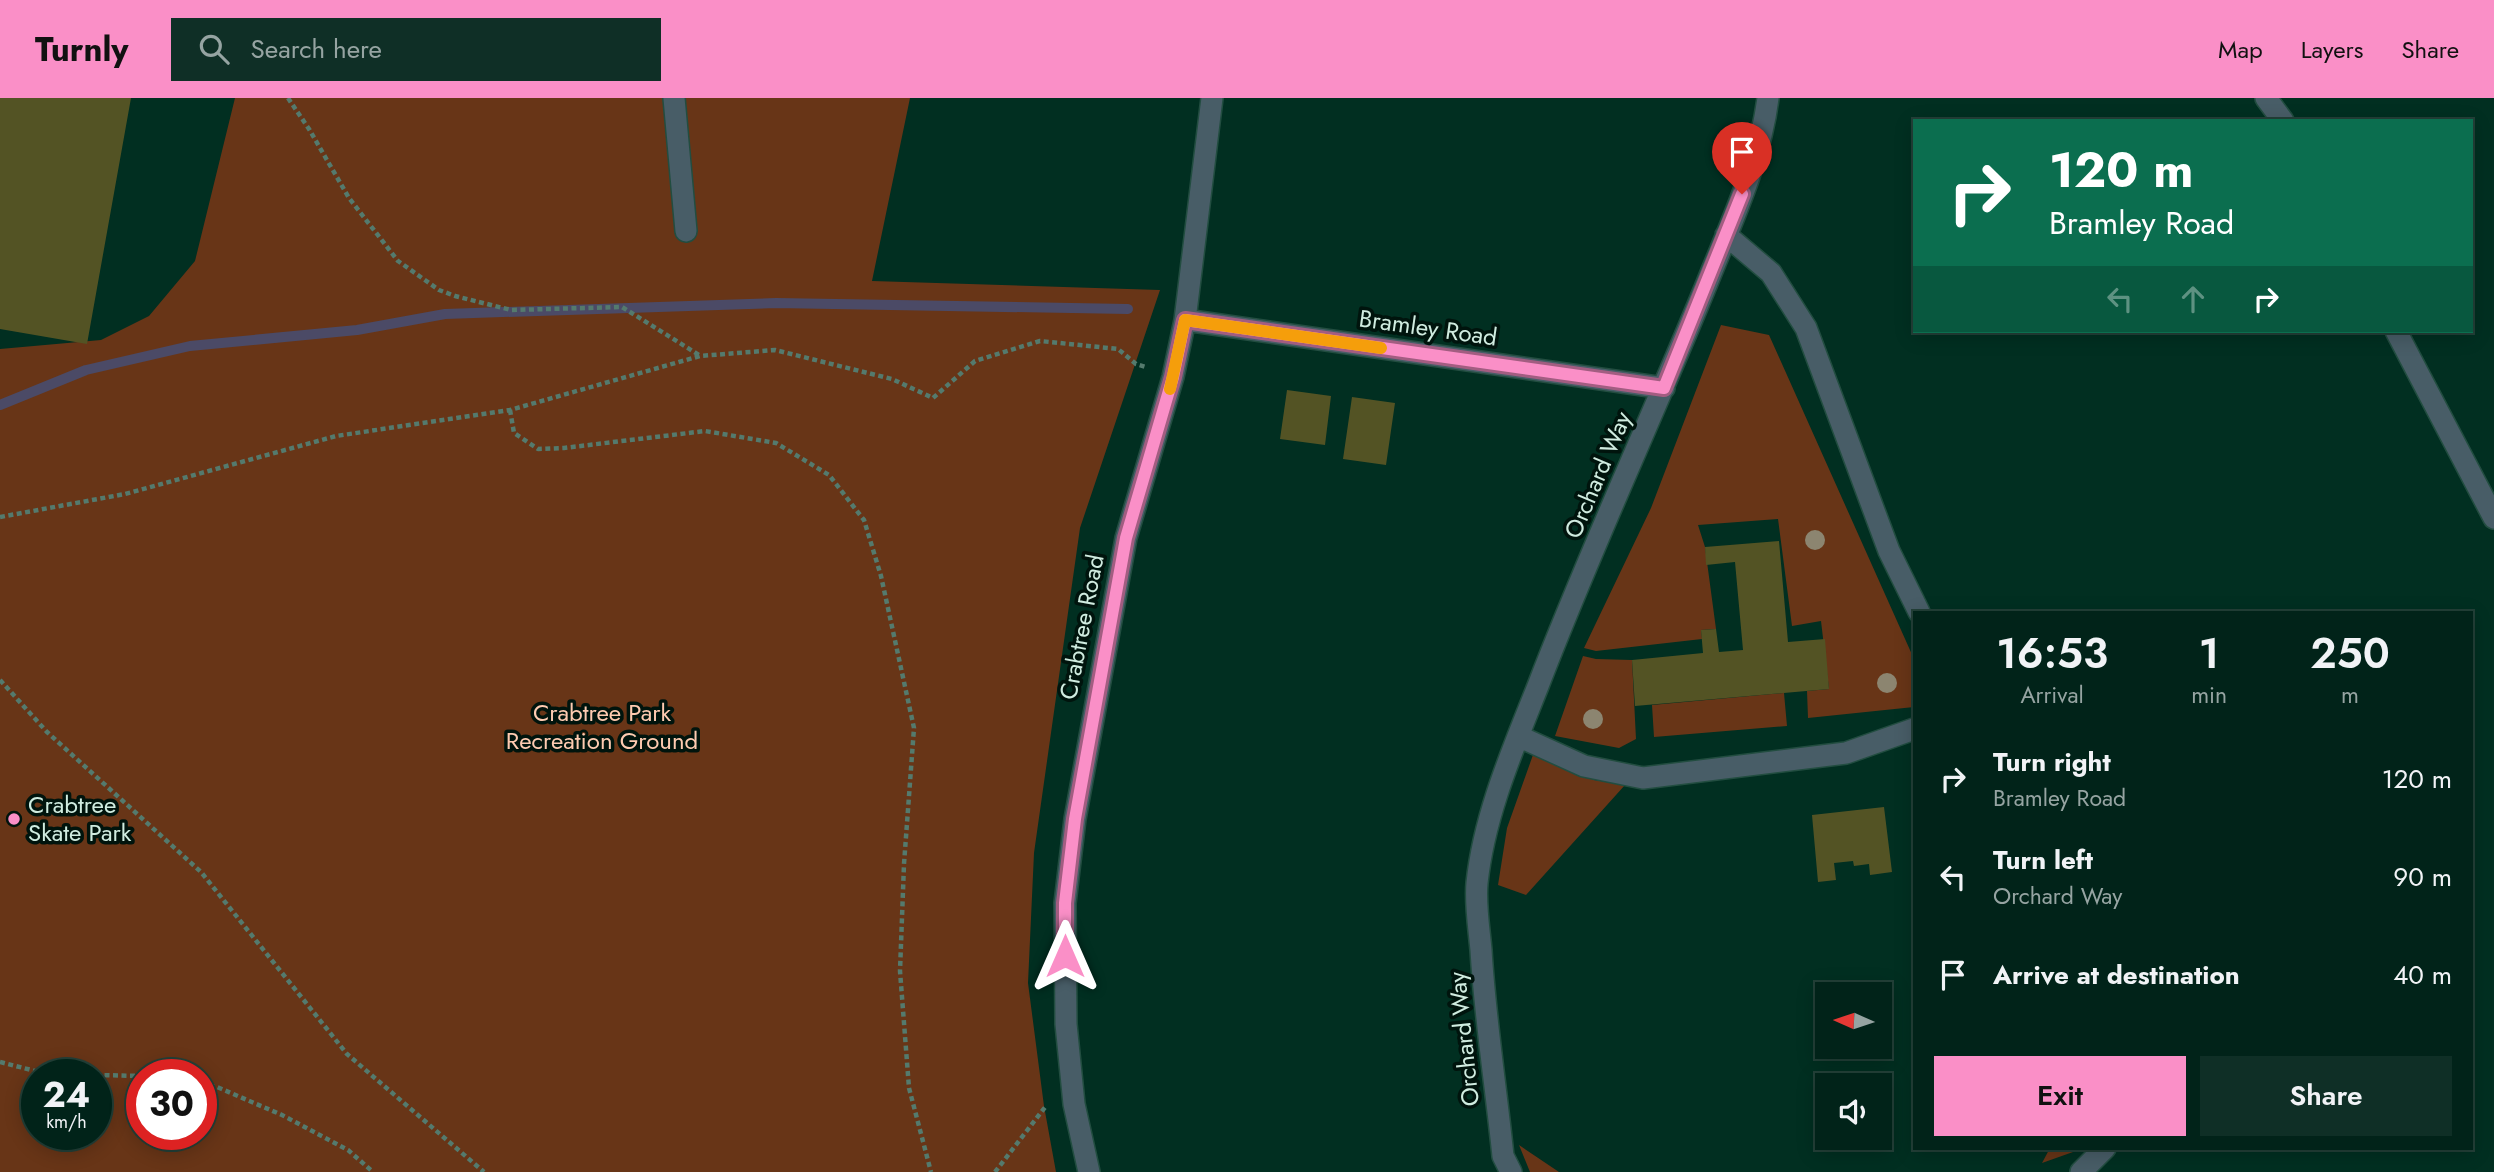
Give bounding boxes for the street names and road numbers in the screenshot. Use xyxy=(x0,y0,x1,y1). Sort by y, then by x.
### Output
street label: Bramley Road xyxy=(1357,301,1499,355)
street label: Orchard Way xyxy=(1555,405,1640,544)
street label: Crabtree Road xyxy=(1050,551,1113,703)
street label: Orchard Way xyxy=(1439,970,1488,1108)

